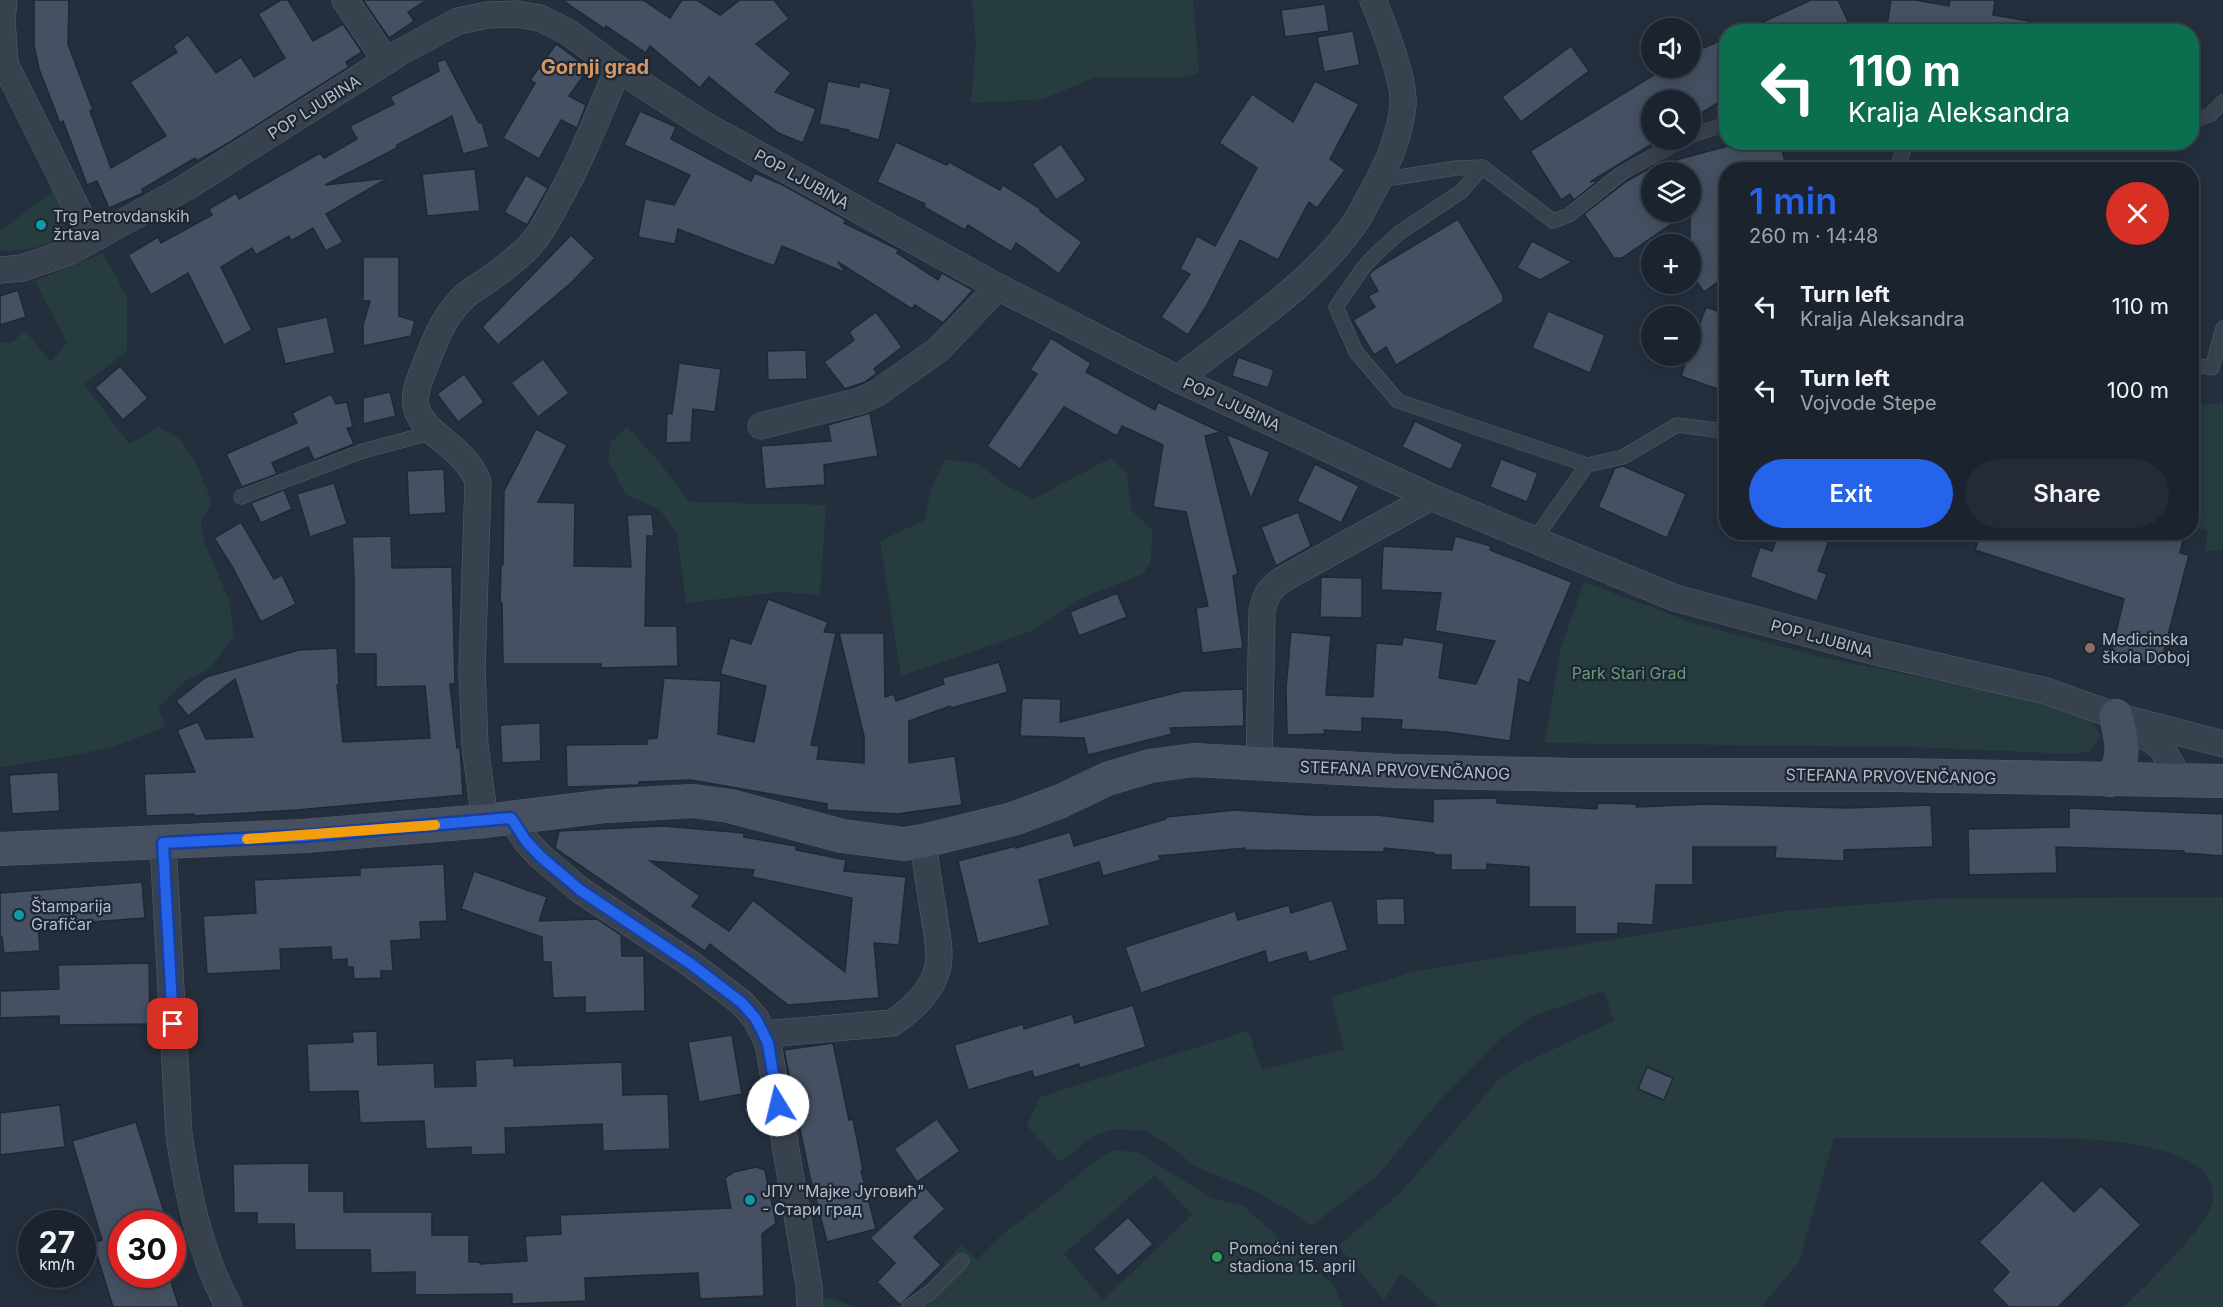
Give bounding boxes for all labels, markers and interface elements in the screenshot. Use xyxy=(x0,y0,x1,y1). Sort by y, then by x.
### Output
map controls xyxy=(1641,18,1701,366)
button: sound xyxy=(1641,18,1701,78)
text: 110 m xyxy=(1848,45,1961,96)
icon: left xyxy=(1749,48,1827,126)
district label: Gornji grad xyxy=(541,55,649,79)
street label: POP LJUBINA xyxy=(264,71,364,143)
button: search xyxy=(1641,90,1701,150)
text: Kralja Aleksandra xyxy=(1848,96,2070,129)
street label: POP LJUBINA xyxy=(751,145,853,213)
button: layers xyxy=(1641,162,1701,222)
text: 1 min xyxy=(1749,179,1837,223)
button: close xyxy=(2106,182,2169,245)
place label: Trg Petrovdanskih žrtava xyxy=(53,206,190,244)
marker: Trg Petrovdanskih žrtava xyxy=(34,218,48,232)
text: 260 m · 14:48 xyxy=(1749,224,1878,248)
button: + xyxy=(1641,234,1701,294)
text: Turn left xyxy=(1800,281,1890,307)
icon: left xyxy=(1749,290,1782,323)
text: 110 m xyxy=(2112,293,2169,319)
button: − xyxy=(1641,306,1701,366)
text: Kralja Aleksandra xyxy=(1800,307,1965,331)
text: Turn left xyxy=(1800,365,1890,391)
street label: POP LJUBINA xyxy=(1180,373,1284,435)
icon: left xyxy=(1749,374,1782,407)
text: 100 m xyxy=(2107,377,2169,403)
text: Vojvode Stepe xyxy=(1800,391,1937,415)
button: Exit xyxy=(1749,459,1953,528)
button: Share xyxy=(1965,459,2169,528)
street label: POP LJUBINA xyxy=(1769,615,1875,661)
place label: Medicinska škola Doboj xyxy=(2102,629,2190,667)
marker: Medicinska škola Doboj xyxy=(2083,641,2097,655)
park label: Park Stari Grad xyxy=(1572,663,1686,683)
street label: STEFANA PRVOVENČANOG xyxy=(1299,756,1511,784)
street label: STEFANA PRVOVENČANOG xyxy=(1786,764,1996,788)
place label: Štamparija Grafičar xyxy=(31,896,112,934)
marker: Štamparija Grafičar xyxy=(12,908,26,922)
pin xyxy=(147,998,198,1049)
icon: arrive xyxy=(156,1007,189,1040)
position arrow xyxy=(746,1073,810,1137)
place label: ЈПУ "Мајке Југовић" - Стари град xyxy=(762,1181,924,1219)
marker: ЈПУ "Мајке Југовић" - Стари град xyxy=(743,1193,757,1207)
speed limit sign: 30 xyxy=(108,1210,186,1288)
text: 27 xyxy=(39,1224,75,1260)
place label: Pomoćni teren stadiona 15. april xyxy=(1229,1238,1356,1276)
marker: Pomoćni teren stadiona 15. april xyxy=(1210,1250,1224,1264)
text: km/h xyxy=(39,1255,75,1274)

